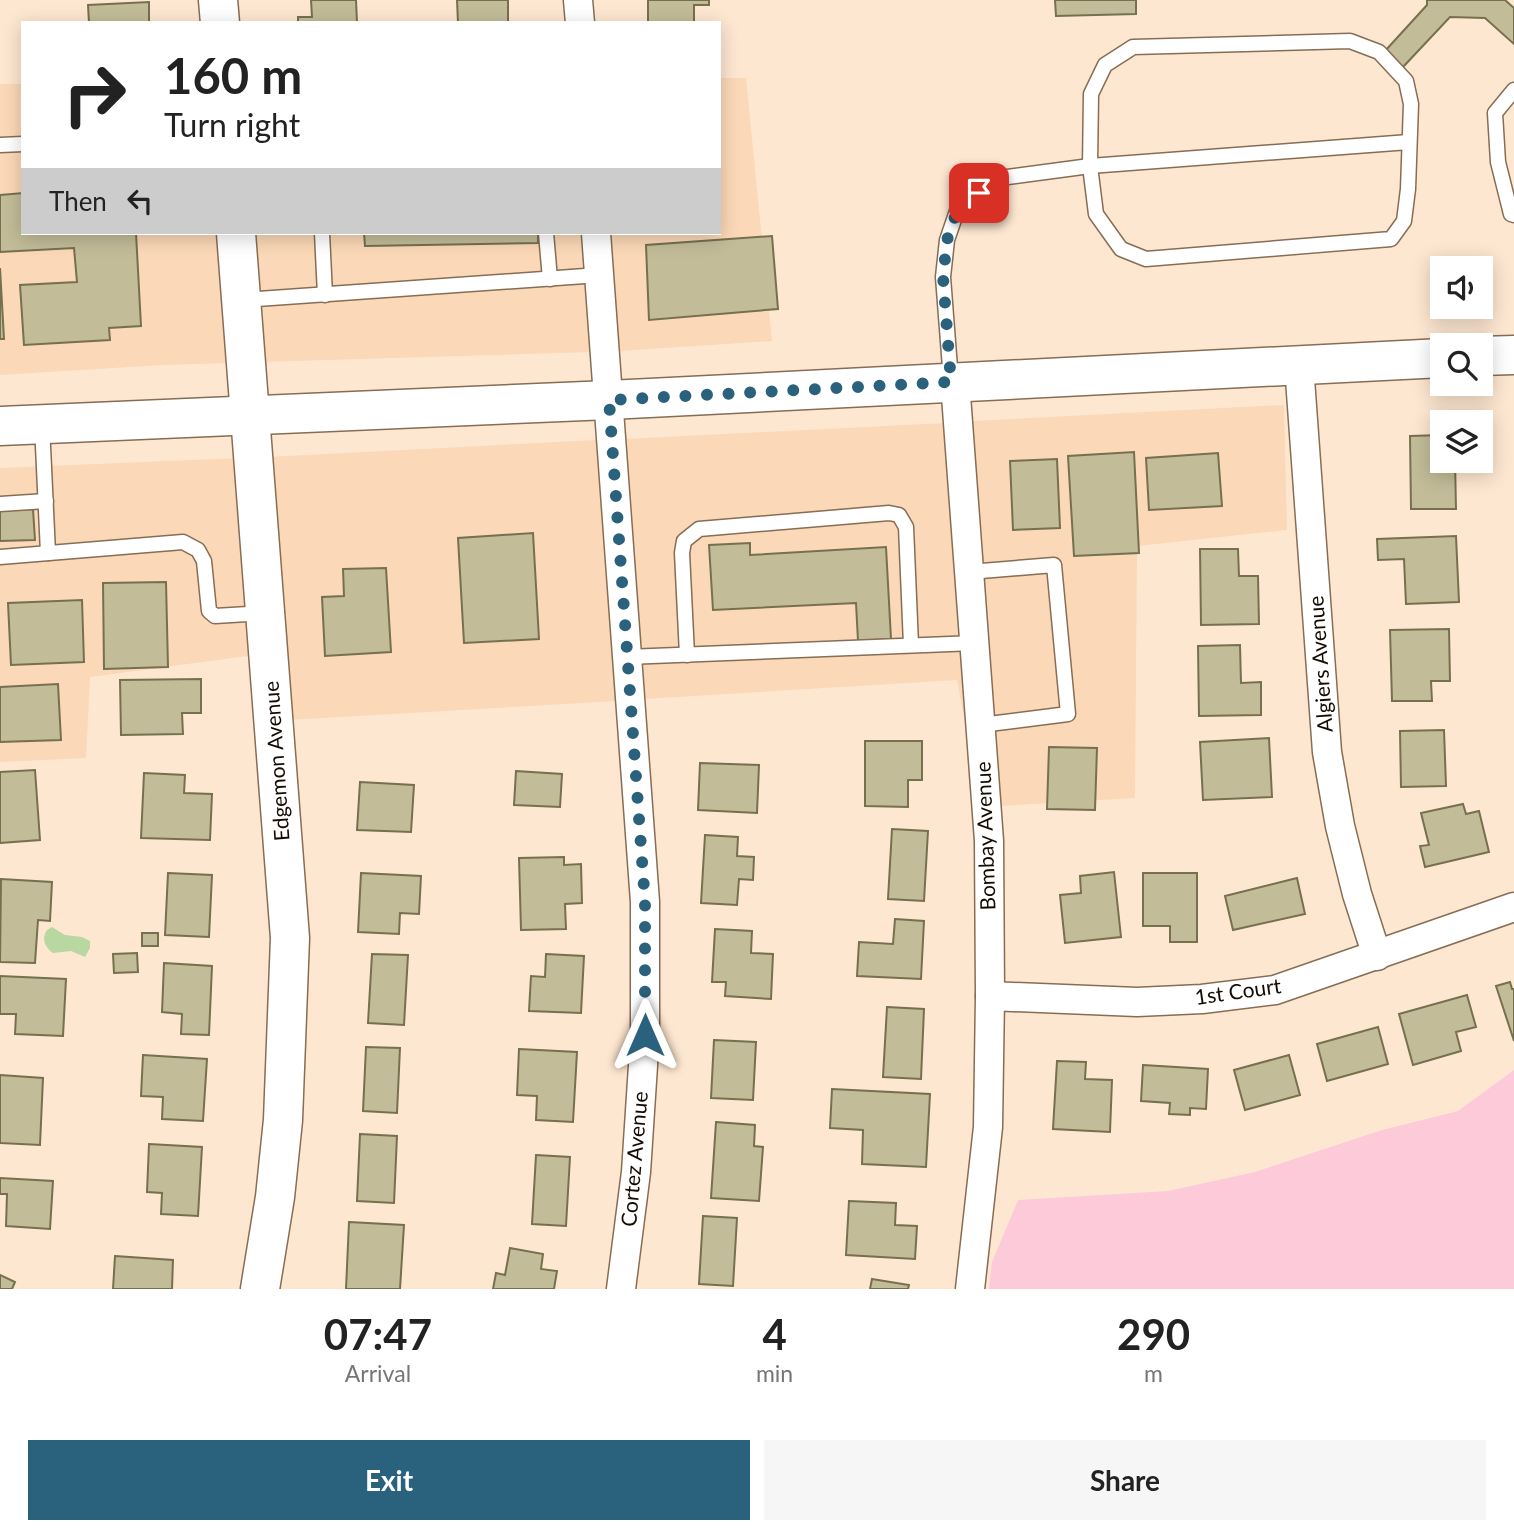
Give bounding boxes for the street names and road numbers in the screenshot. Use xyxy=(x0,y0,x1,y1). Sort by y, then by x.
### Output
street label: Algiers Avenue xyxy=(1302,595,1337,733)
street label: Edgemon Avenue xyxy=(257,680,294,842)
street label: Bombay Avenue xyxy=(969,761,1000,911)
street label: 1st Court xyxy=(1193,972,1283,1009)
street label: Cortez Avenue xyxy=(615,1090,652,1228)

